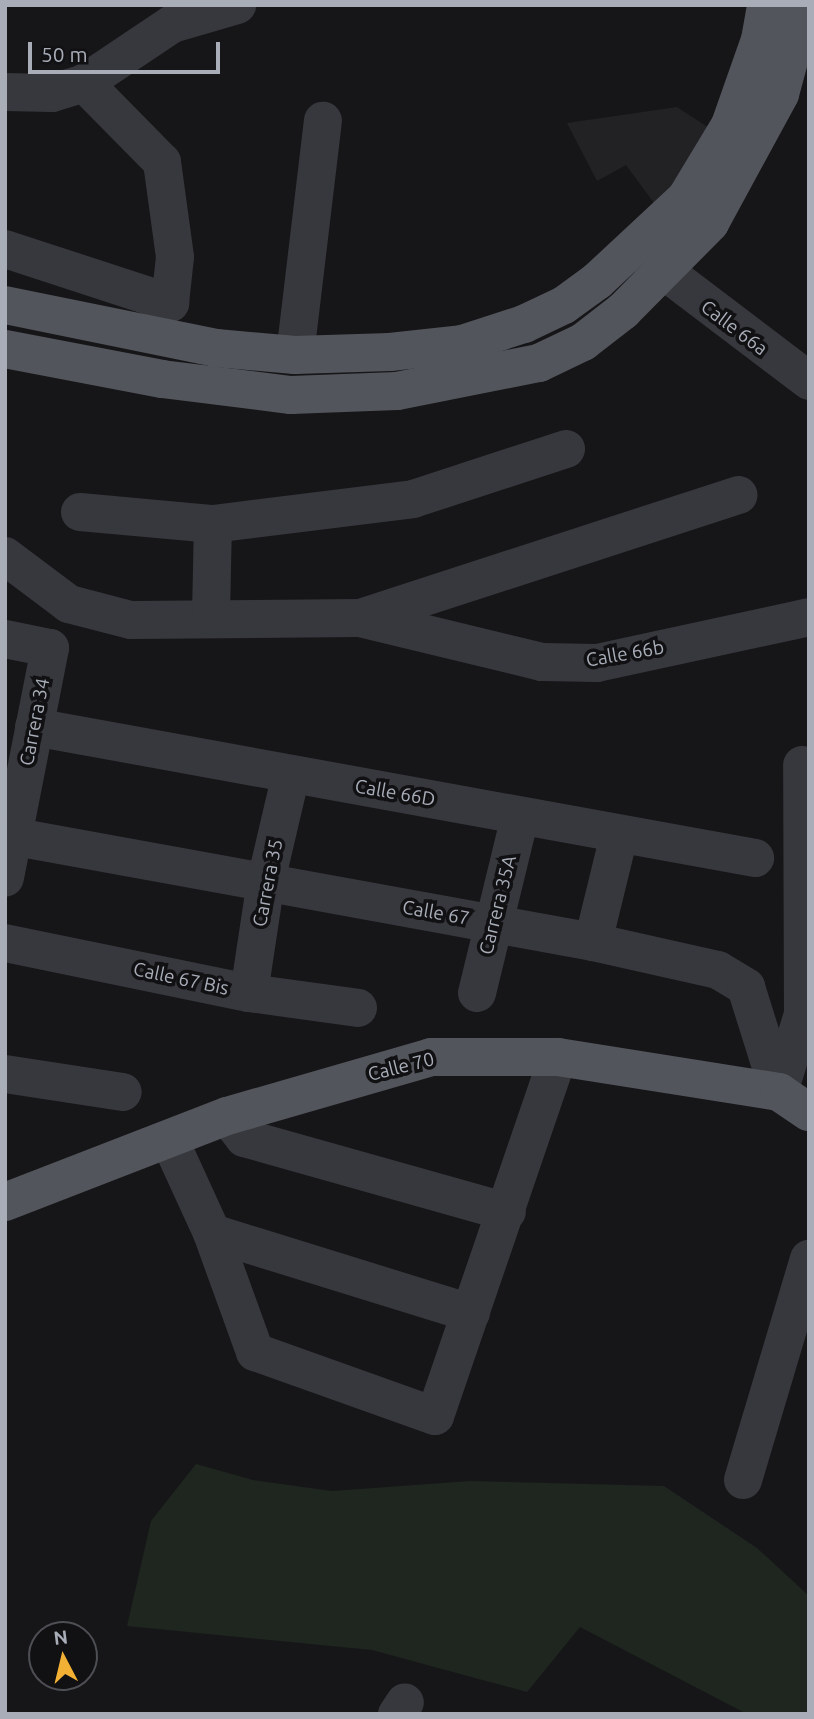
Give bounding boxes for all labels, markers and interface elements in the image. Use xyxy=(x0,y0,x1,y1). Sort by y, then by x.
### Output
scale bar xyxy=(32,28,224,72)
text: 50 m xyxy=(41,42,88,66)
street label: Calle 66a xyxy=(696,296,772,360)
street label: Calle 66b xyxy=(584,636,666,672)
street label: Carrera 34 xyxy=(15,676,55,768)
street label: Calle 66D xyxy=(353,775,437,811)
street label: Carrera 35 xyxy=(248,837,288,929)
street label: Carrera 35A xyxy=(475,853,521,957)
street label: Calle 67 xyxy=(401,896,471,930)
street label: Calle 67 Bis xyxy=(131,958,231,1000)
street label: Calle 70 xyxy=(365,1048,437,1086)
north arrow xyxy=(28,1621,98,1691)
text: N xyxy=(52,1625,69,1649)

